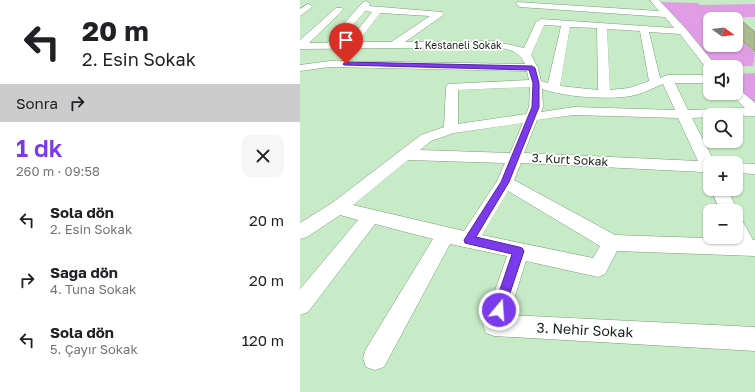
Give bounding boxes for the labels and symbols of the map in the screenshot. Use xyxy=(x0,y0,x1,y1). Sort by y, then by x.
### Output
north arrow xyxy=(703,12,743,52)
pin xyxy=(329,23,363,64)
street label: 1. Kestaneli Sokak xyxy=(414,39,502,51)
street label: 3. Kurt Sokak xyxy=(531,150,609,169)
position arrow xyxy=(478,289,520,331)
street label: 3. Nehir Sokak xyxy=(536,318,634,341)

